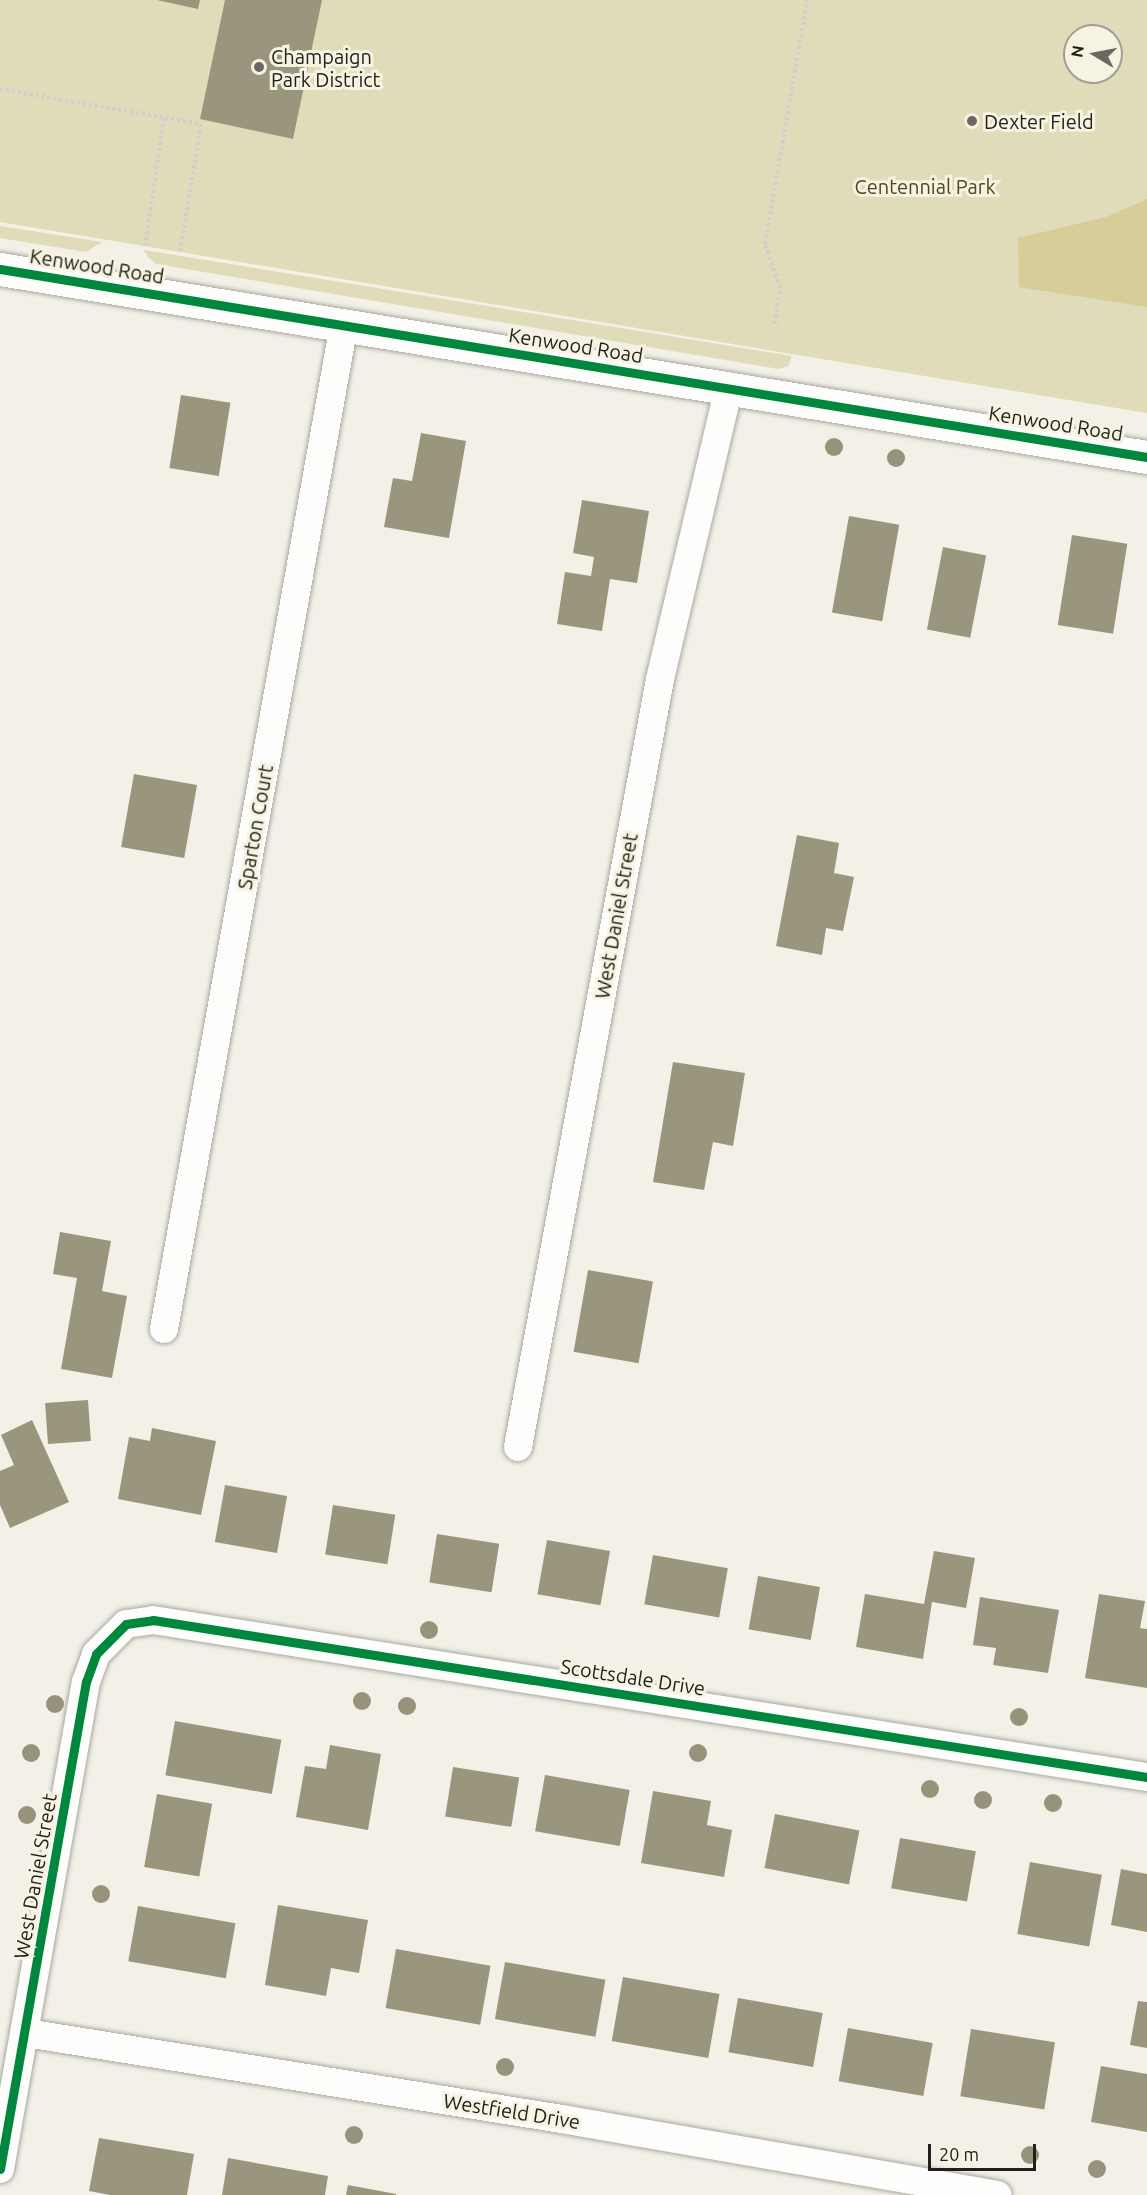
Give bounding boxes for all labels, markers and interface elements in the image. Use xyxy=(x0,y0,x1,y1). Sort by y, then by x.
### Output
north arrow xyxy=(1063,24,1123,84)
place label: Champaign Park District xyxy=(271,44,380,91)
text: N xyxy=(1067,44,1087,59)
marker: Champaign Park District xyxy=(252,60,266,74)
place label: Dexter Field xyxy=(984,109,1094,133)
marker: Dexter Field xyxy=(965,114,979,128)
park label: Centennial Park xyxy=(854,174,996,198)
street label: Kenwood Road xyxy=(28,244,166,288)
street label: Kenwood Road xyxy=(507,323,645,367)
street label: Kenwood Road xyxy=(987,401,1125,445)
street label: Sparton Court xyxy=(232,763,278,891)
street label: West Daniel Street xyxy=(590,831,642,1001)
street label: Scottsdale Drive xyxy=(559,1654,707,1700)
street label: West Daniel Street xyxy=(9,1791,61,1961)
street label: Westfield Drive xyxy=(442,2088,582,2134)
scale bar xyxy=(931,2132,1039,2170)
text: 20 m xyxy=(939,2144,979,2164)

